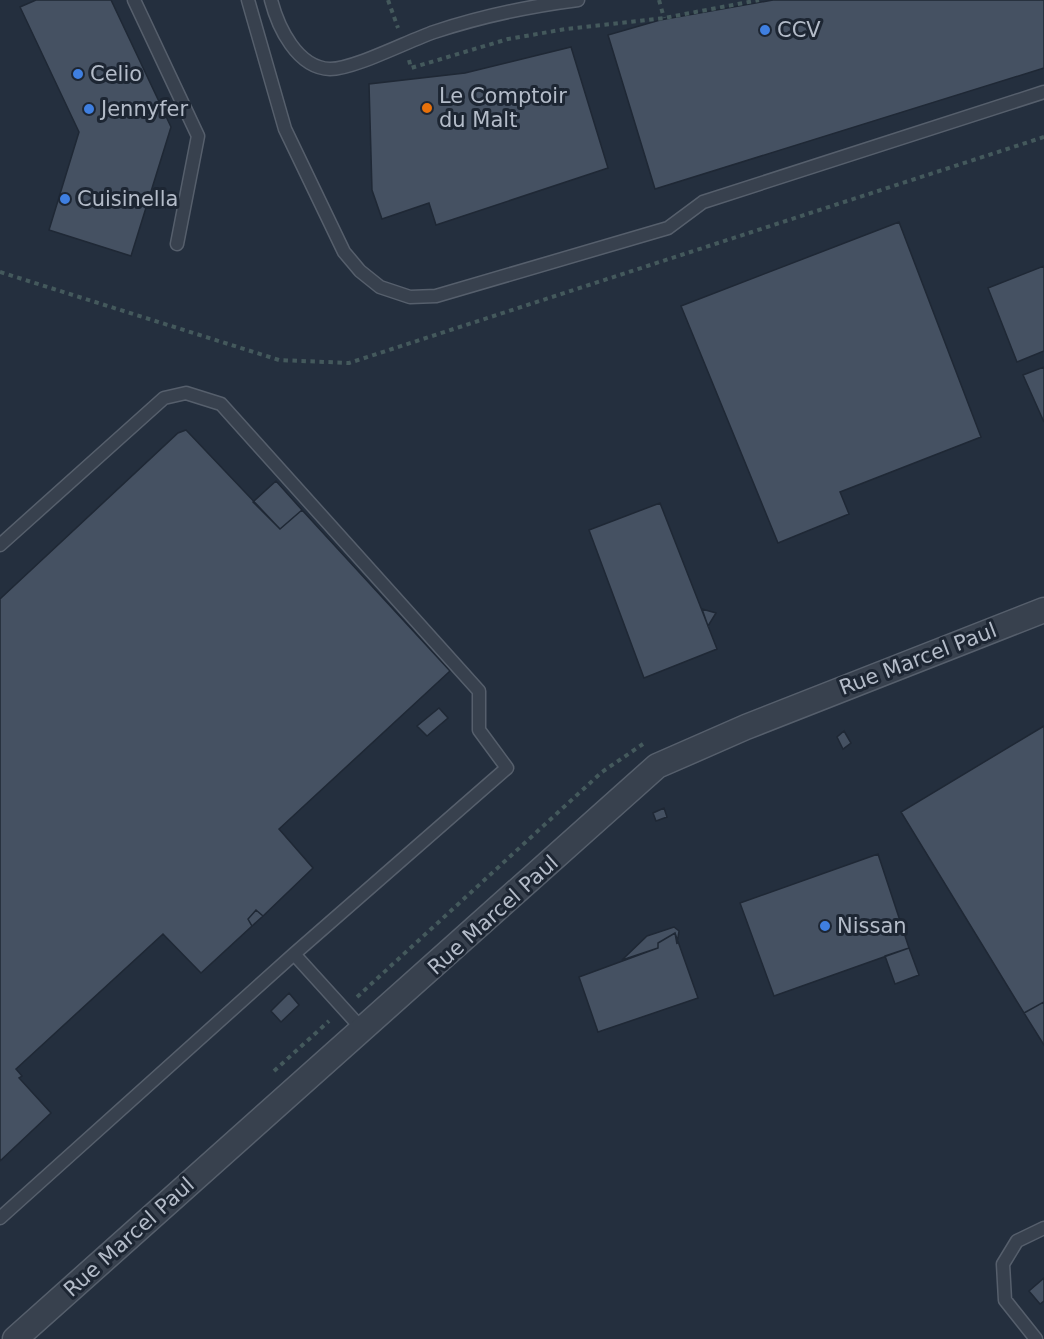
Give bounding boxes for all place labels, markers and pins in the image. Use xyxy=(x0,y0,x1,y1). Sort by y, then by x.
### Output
place label: CCV xyxy=(777,18,821,42)
marker: CCV xyxy=(758,23,772,37)
place label: Celio xyxy=(90,62,142,86)
marker: Celio xyxy=(71,67,85,81)
place label: Le Comptoir du Malt xyxy=(439,84,567,132)
place label: Jennyfer xyxy=(99,97,188,121)
marker: Le Comptoir du Malt xyxy=(420,101,434,115)
marker: Jennyfer xyxy=(82,102,96,116)
place label: Cuisinella xyxy=(77,187,178,211)
marker: Cuisinella xyxy=(58,192,72,206)
place label: Nissan xyxy=(837,914,907,938)
marker: Nissan xyxy=(818,919,832,933)

